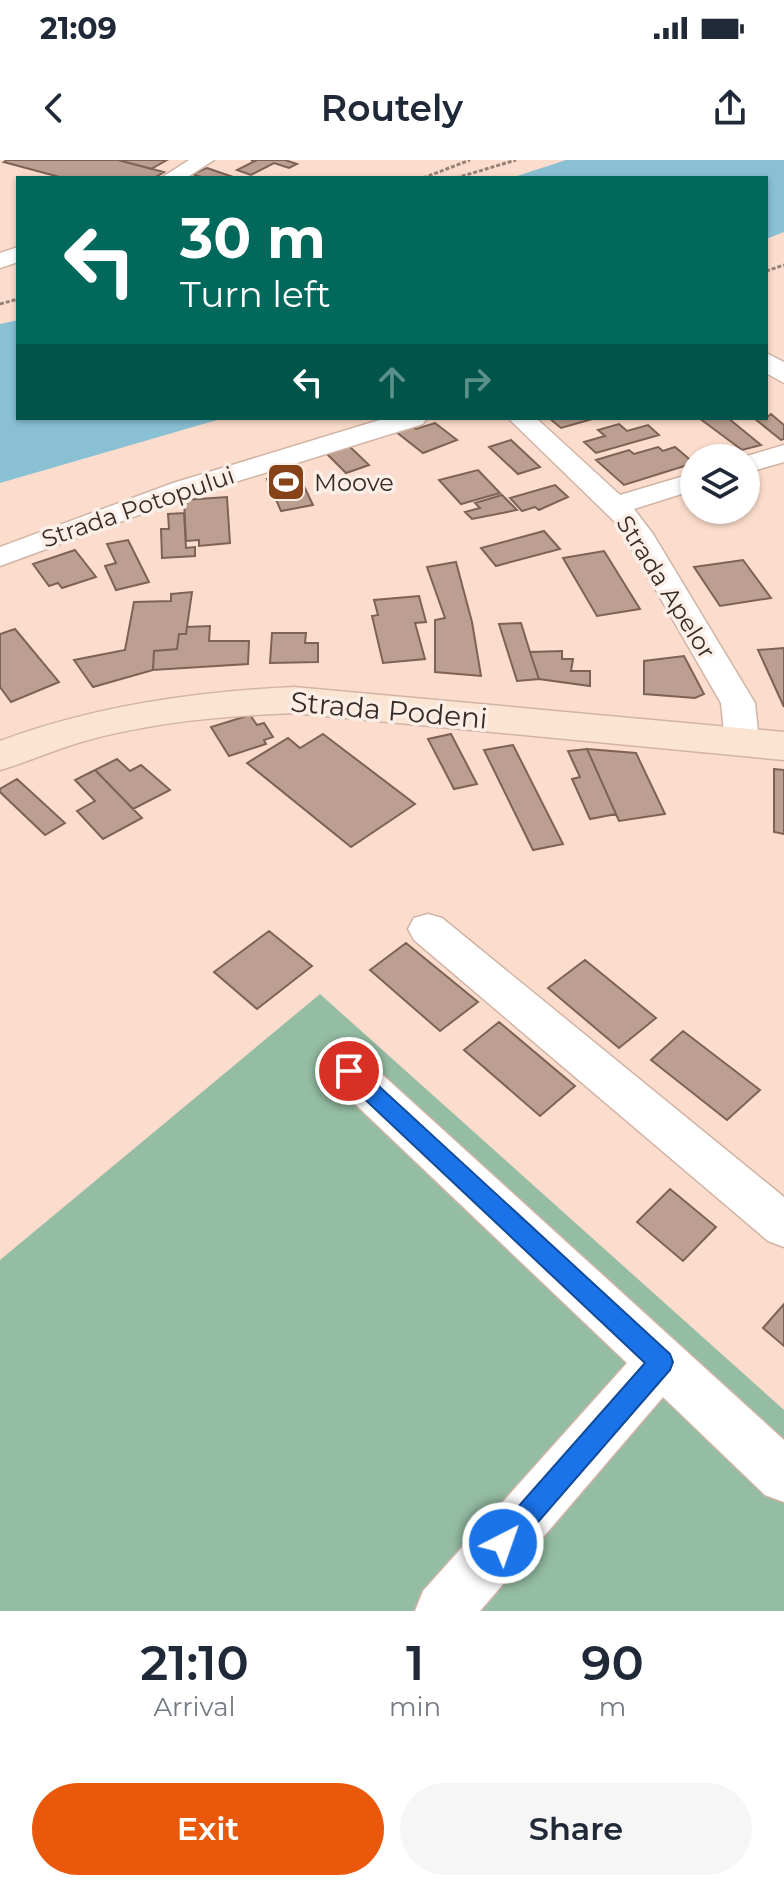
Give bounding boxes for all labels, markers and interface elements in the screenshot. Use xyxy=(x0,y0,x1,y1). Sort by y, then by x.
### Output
text: 21:09 xyxy=(40,10,117,47)
icon: back xyxy=(32,86,76,130)
text: Routely xyxy=(321,86,463,130)
icon: share xyxy=(708,86,752,130)
text: 30 m xyxy=(180,204,326,272)
icon: left xyxy=(48,208,152,312)
text: Turn left xyxy=(180,272,331,316)
icon: left xyxy=(286,360,330,404)
icon: ahead xyxy=(370,360,414,404)
icon: right xyxy=(454,360,498,404)
map controls xyxy=(680,444,760,524)
button: layers xyxy=(680,444,760,524)
street label: Strada Potopului xyxy=(38,460,238,554)
sports icon: Moove xyxy=(265,461,307,503)
place label: Moove xyxy=(314,468,394,497)
street label: Strada Apelor xyxy=(610,510,722,664)
street label: Strada Podeni xyxy=(289,684,489,736)
pin xyxy=(315,1037,383,1105)
icon: arrive xyxy=(327,1049,371,1093)
position arrow xyxy=(461,1501,545,1585)
text: 21:10 xyxy=(140,1634,249,1692)
text: 1 xyxy=(406,1634,424,1692)
text: 90 xyxy=(581,1634,644,1692)
text: Arrival xyxy=(153,1691,235,1723)
text: min xyxy=(389,1691,441,1723)
text: m xyxy=(599,1691,626,1723)
button: Exit xyxy=(32,1783,384,1875)
button: Share xyxy=(400,1783,752,1875)

